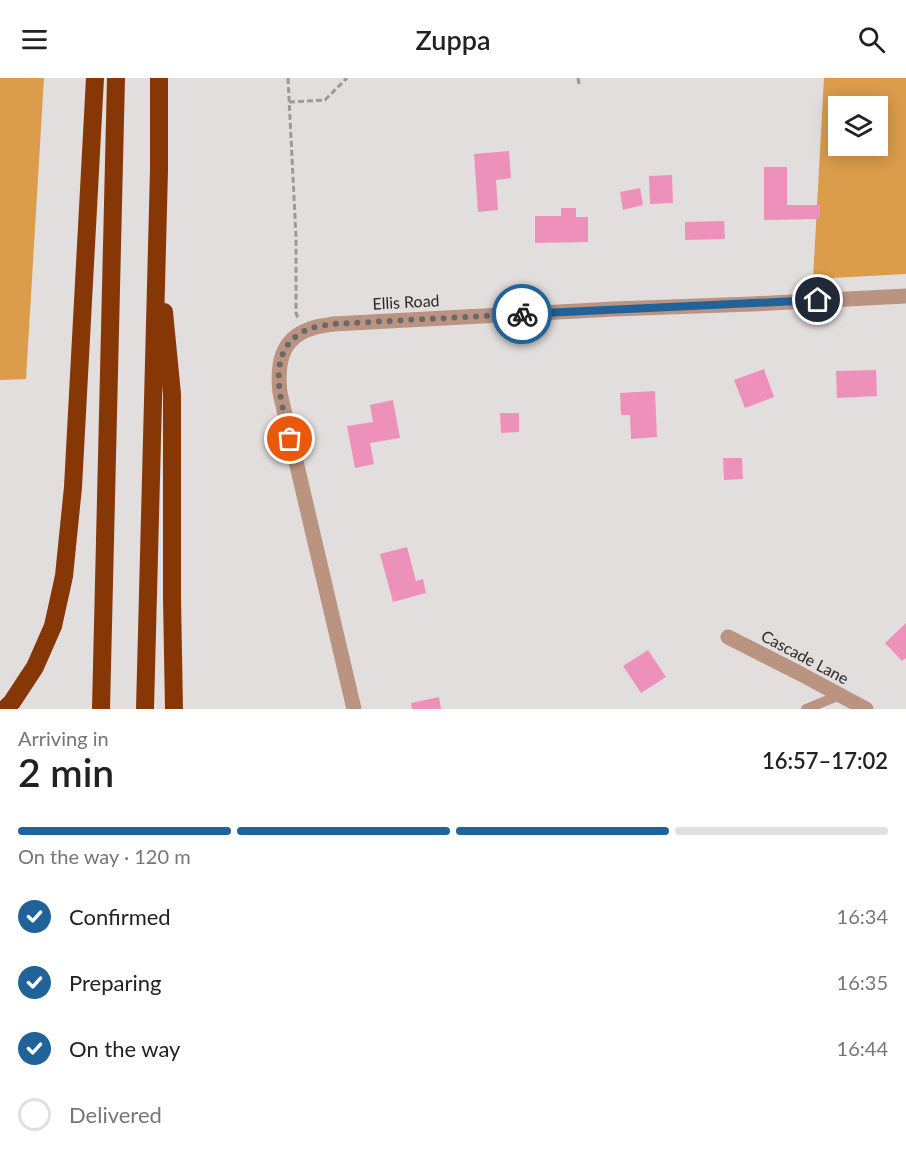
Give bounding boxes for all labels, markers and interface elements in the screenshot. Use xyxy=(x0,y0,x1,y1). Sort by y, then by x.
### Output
icon: menu xyxy=(18,23,51,56)
text: Zuppa xyxy=(416,23,490,56)
icon: search xyxy=(855,23,888,56)
map controls xyxy=(828,96,888,156)
button: layers xyxy=(828,96,888,156)
pin xyxy=(792,274,843,325)
icon: home xyxy=(801,283,834,316)
courier xyxy=(492,284,552,344)
street label: Ellis Road xyxy=(372,290,440,313)
icon: bike xyxy=(506,298,539,331)
pin xyxy=(264,413,315,464)
icon: bag xyxy=(273,422,306,455)
street label: Cascade Lane xyxy=(758,626,852,688)
text: Arriving in xyxy=(18,726,109,750)
text: 16:57–17:02 xyxy=(762,747,888,774)
text: 2 min xyxy=(18,749,114,795)
text: On the way · 120 m xyxy=(18,844,191,868)
icon: check xyxy=(18,900,51,933)
text: Confirmed xyxy=(69,903,171,930)
text: 16:34 xyxy=(837,904,888,928)
icon: check xyxy=(18,966,51,999)
text: Preparing xyxy=(69,969,161,996)
text: 16:35 xyxy=(837,970,888,994)
icon: check xyxy=(18,1032,51,1065)
text: On the way xyxy=(69,1035,180,1062)
text: 16:44 xyxy=(837,1036,888,1060)
text: Delivered xyxy=(69,1101,162,1128)

